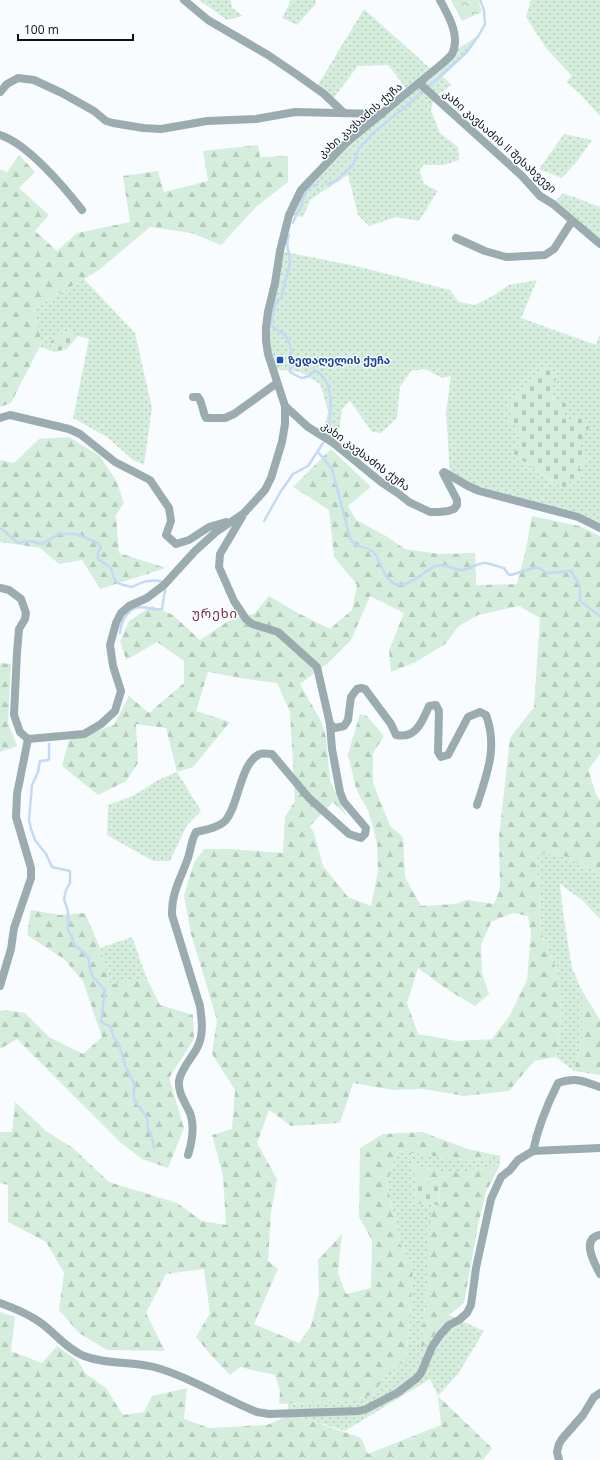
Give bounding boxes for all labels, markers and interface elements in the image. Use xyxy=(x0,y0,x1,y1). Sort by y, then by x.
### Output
scale bar xyxy=(18,16,133,42)
text: 100 m xyxy=(24,21,59,38)
street label: კახი კავსაძის ქუჩა xyxy=(314,79,405,160)
street label: კახი კავსაძის II შესახვევი xyxy=(440,86,560,196)
place label: ზედაღელის ქუჩა xyxy=(288,352,390,367)
marker: ზედაღელის ქუჩა xyxy=(275,355,285,365)
street label: კახი კავსაძის ქუჩა xyxy=(319,417,414,494)
district label: ურეხი xyxy=(192,604,238,622)

